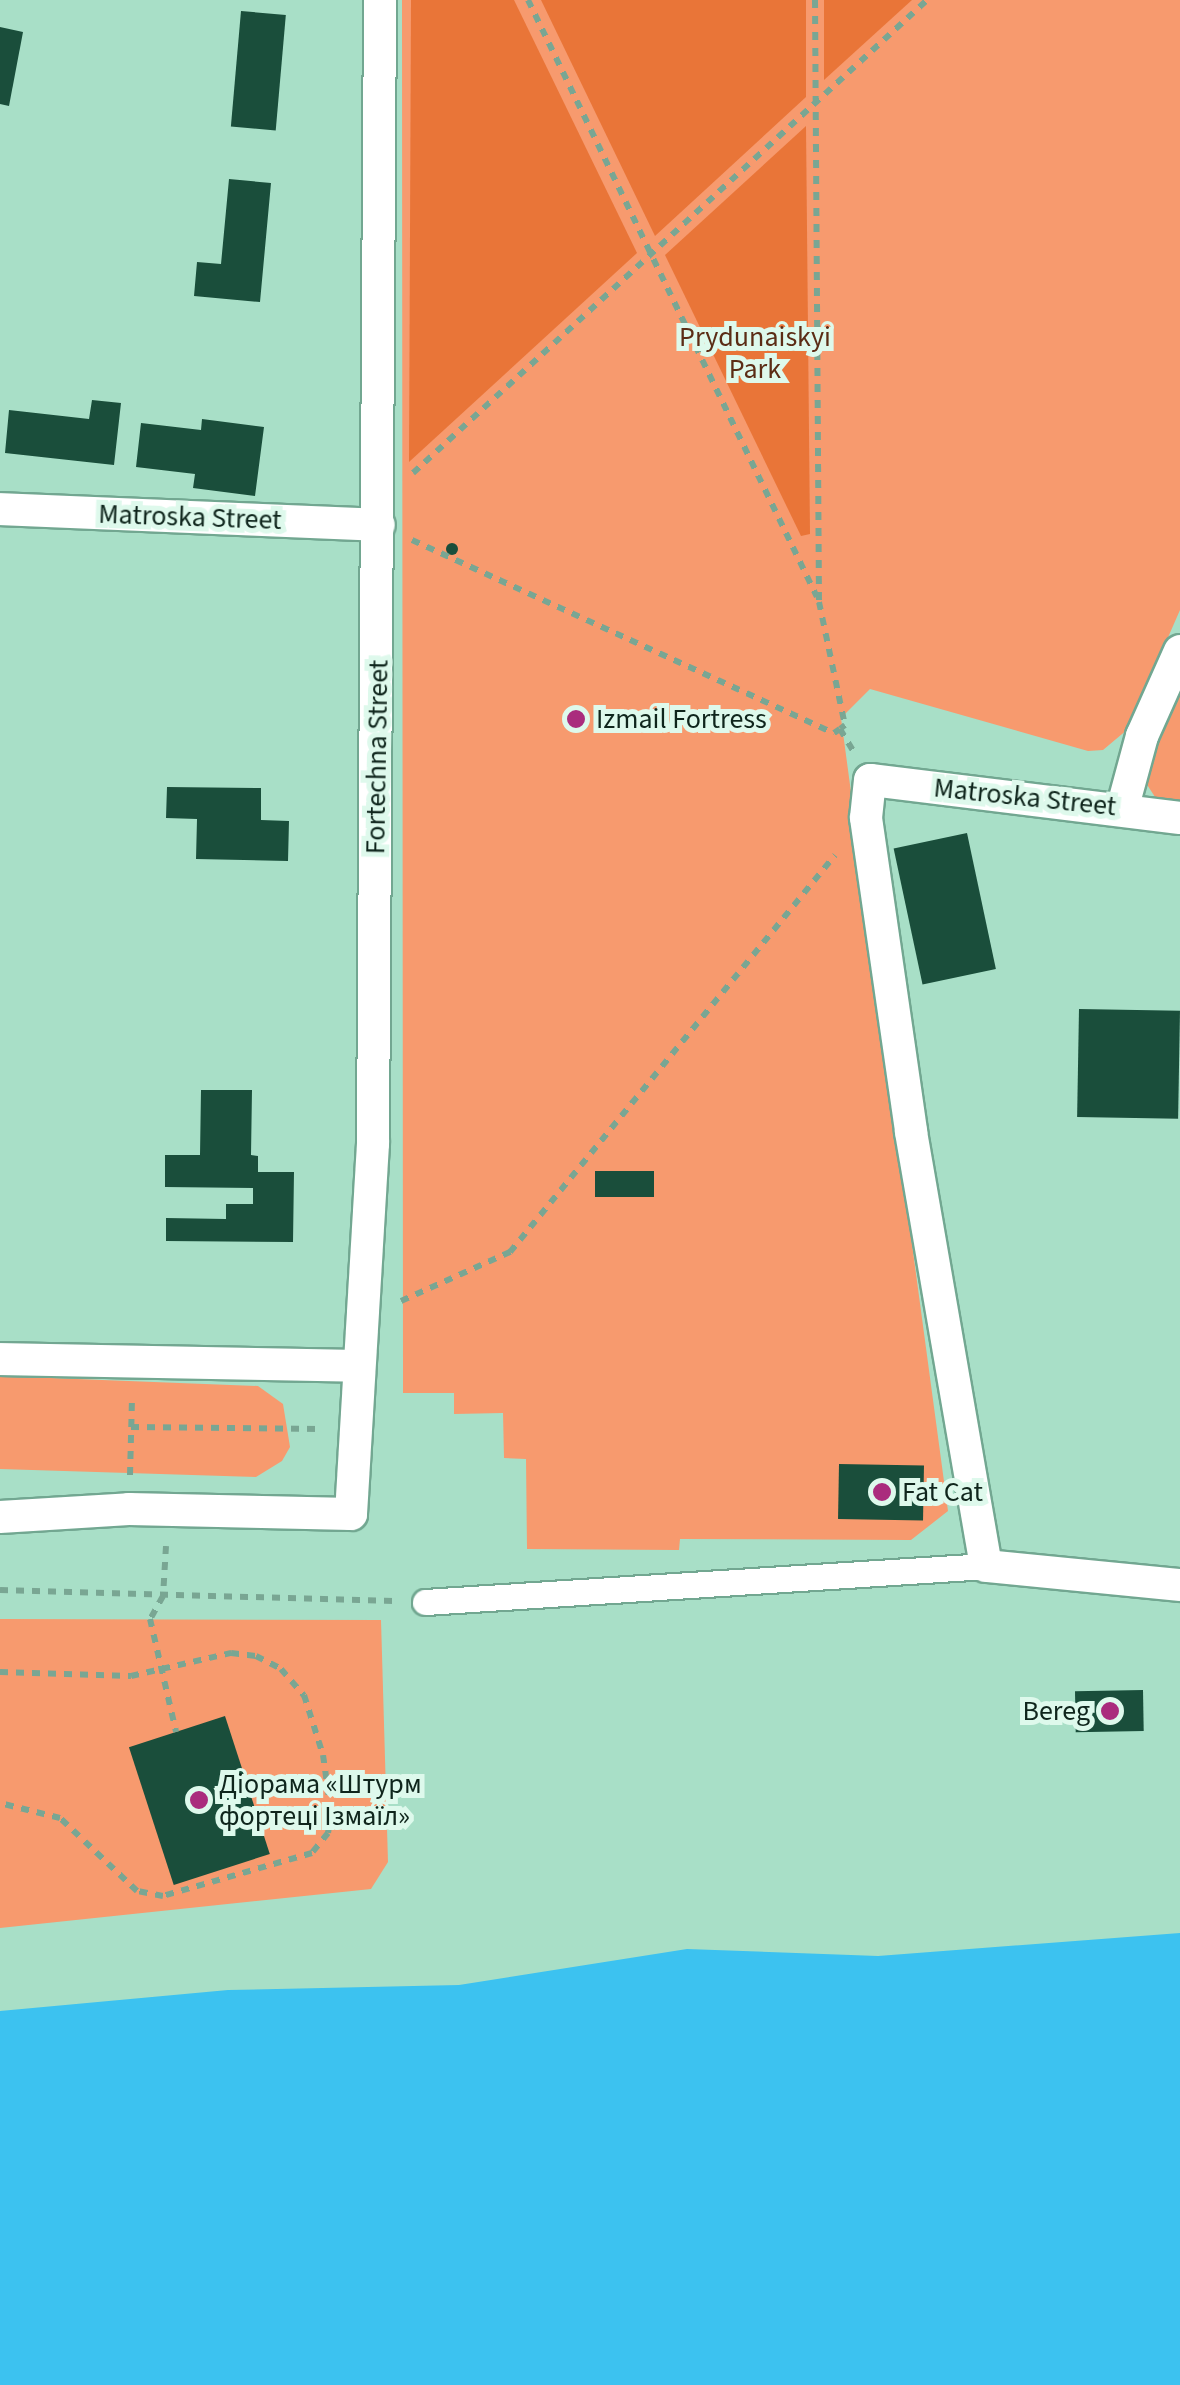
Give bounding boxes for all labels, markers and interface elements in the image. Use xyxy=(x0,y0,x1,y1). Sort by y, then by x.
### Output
park label: Prydunaiskyi Park xyxy=(679,320,831,386)
street label: Matroska Street xyxy=(98,497,282,537)
street label: Fortechna Street xyxy=(359,659,395,855)
place label: Izmail Fortress xyxy=(596,702,767,736)
marker: Izmail Fortress xyxy=(565,708,587,730)
street label: Matroska Street xyxy=(932,771,1118,823)
place label: Fat Cat xyxy=(902,1475,983,1509)
marker: Fat Cat xyxy=(871,1481,893,1503)
place label: Bereg xyxy=(1022,1694,1090,1728)
marker: Bereg xyxy=(1099,1700,1121,1722)
place label: Діорама «Штурм фортеці Ізмаїл» xyxy=(219,1767,422,1833)
marker: Діорама «Штурм фортеці Ізмаїл» xyxy=(188,1789,210,1811)

